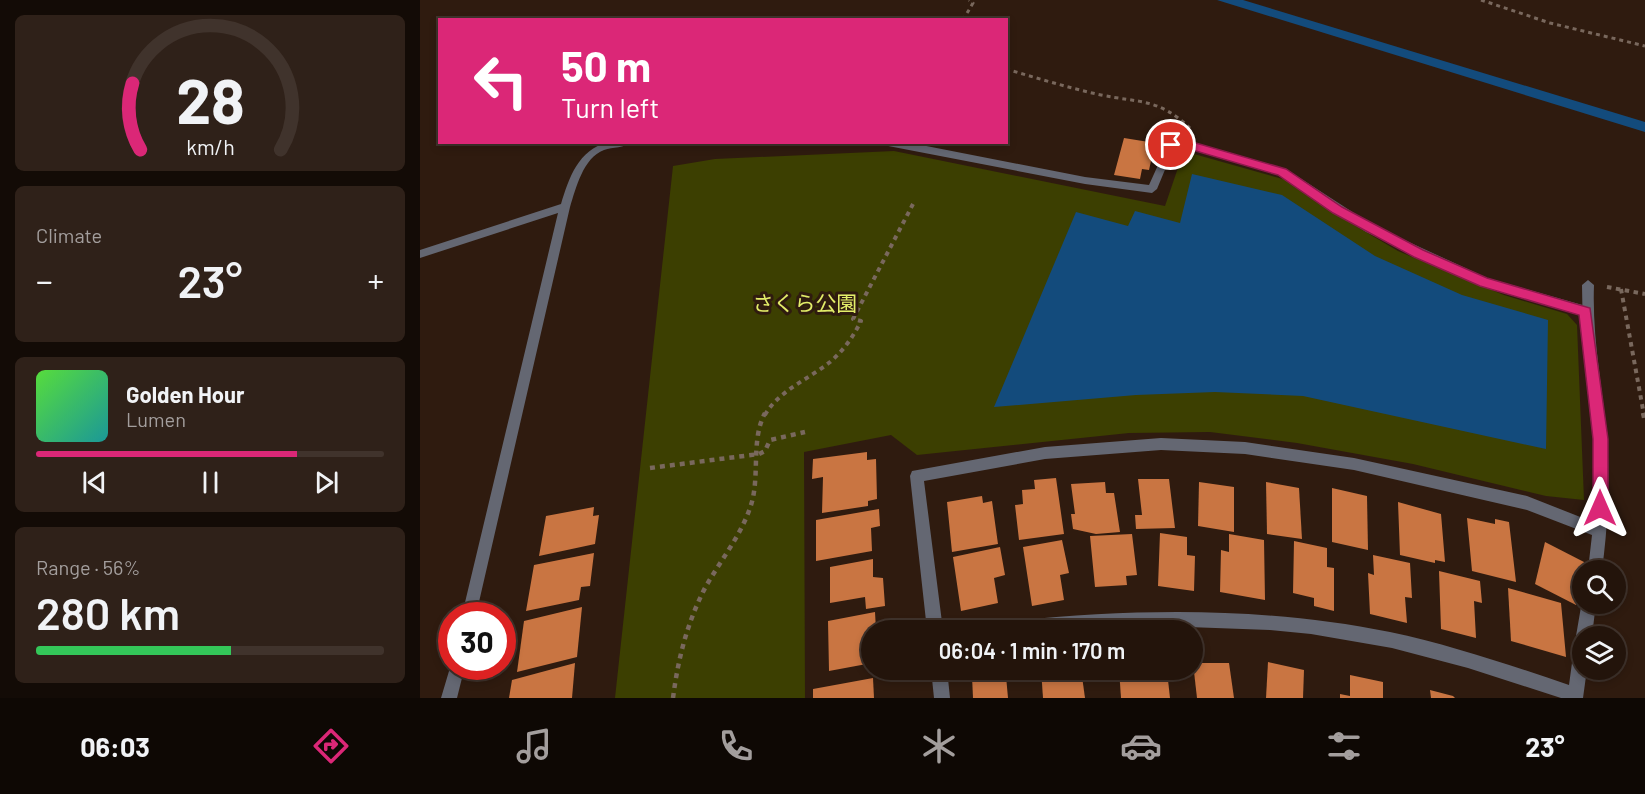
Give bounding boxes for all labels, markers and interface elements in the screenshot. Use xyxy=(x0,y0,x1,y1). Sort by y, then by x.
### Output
text: 50 m xyxy=(561,40,651,90)
icon: left xyxy=(462,42,540,120)
text: 28 xyxy=(176,62,244,136)
text: Turn left xyxy=(561,91,659,123)
pin xyxy=(1145,119,1196,170)
icon: arrive xyxy=(1154,128,1187,161)
text: km/h xyxy=(186,134,234,159)
text: Climate xyxy=(36,223,102,247)
text: 23° xyxy=(177,253,243,307)
text: − xyxy=(36,260,53,300)
text: + xyxy=(368,260,384,300)
park label: さくら公園 xyxy=(753,290,858,315)
text: Golden Hour xyxy=(126,381,244,407)
text: Lumen xyxy=(126,407,186,431)
icon: previous xyxy=(78,466,111,499)
icon: pause xyxy=(194,466,227,499)
icon: next xyxy=(310,466,343,499)
position arrow xyxy=(1568,476,1632,540)
text: Range · 56% xyxy=(36,555,140,579)
map controls xyxy=(1572,560,1626,680)
button: search xyxy=(1572,560,1626,614)
text: 280 km xyxy=(36,585,180,639)
speed limit sign: 30 xyxy=(438,602,516,680)
button: layers xyxy=(1572,626,1626,680)
text: 06:04 · 1 min · 170 m xyxy=(939,637,1125,663)
icon: directions xyxy=(310,725,352,767)
icon: music xyxy=(513,725,555,767)
icon: phone xyxy=(715,725,757,767)
icon: climate xyxy=(918,725,960,767)
icon: car xyxy=(1120,725,1162,767)
icon: filters xyxy=(1323,725,1365,767)
text: 06:03 xyxy=(80,730,150,762)
text: 23° xyxy=(1525,730,1565,762)

